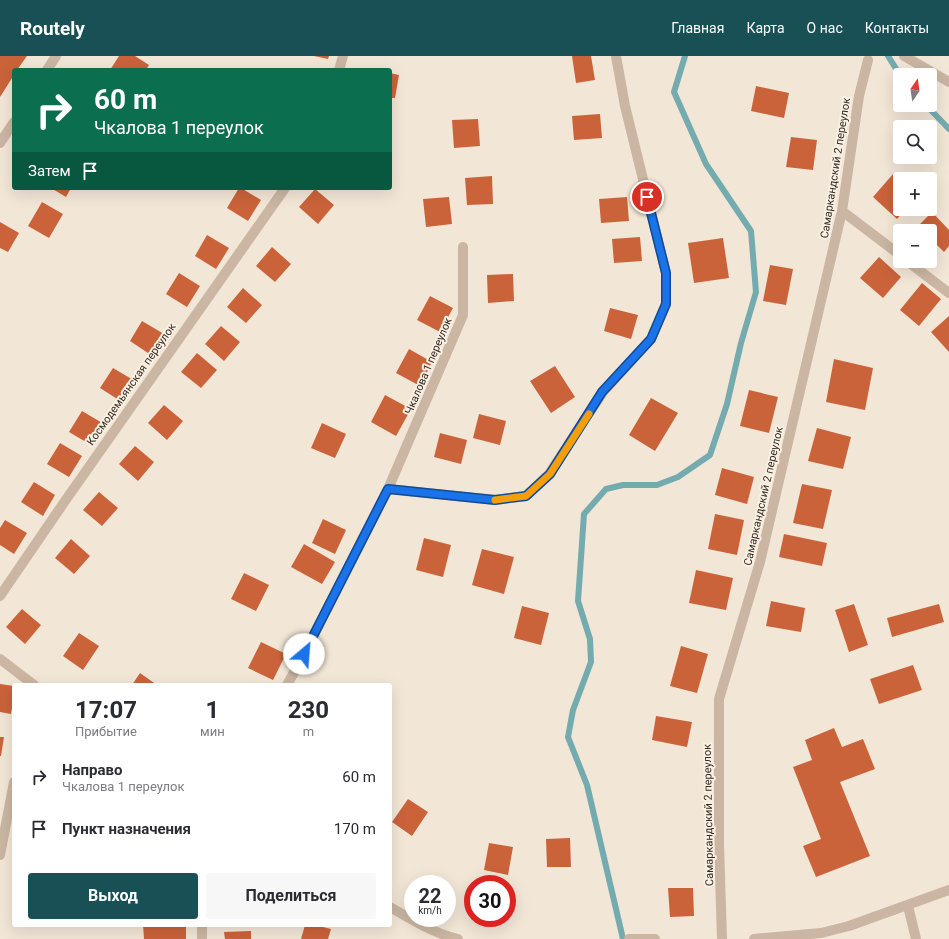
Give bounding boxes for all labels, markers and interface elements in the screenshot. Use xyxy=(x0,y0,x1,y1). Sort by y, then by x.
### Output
text: Routely xyxy=(20,17,85,40)
text: Главная xyxy=(671,20,724,36)
text: Карта xyxy=(746,20,785,36)
text: О нас xyxy=(807,20,843,36)
text: Контакты xyxy=(865,20,929,36)
north arrow xyxy=(893,68,937,112)
map controls xyxy=(893,68,937,268)
text: 60 m xyxy=(94,83,157,116)
icon: right xyxy=(28,84,80,136)
street label: Самаркандский 2 переулок xyxy=(818,97,853,239)
text: Чкалова 1 переулок xyxy=(94,117,264,138)
button: search xyxy=(893,120,937,164)
icon: arrive xyxy=(79,160,101,182)
text: Затем xyxy=(28,162,71,180)
button: + xyxy=(893,172,937,216)
pin xyxy=(630,180,664,214)
icon: arrive xyxy=(636,186,658,208)
button: − xyxy=(893,224,937,268)
street label: Чкалова 1 переулок xyxy=(402,316,455,416)
street label: Космодемьянская переулок xyxy=(84,321,179,448)
street label: Самаркандский 2 переулок xyxy=(741,425,786,567)
position arrow xyxy=(283,633,325,675)
text: 17:07 xyxy=(75,696,137,724)
text: 1 xyxy=(205,696,219,724)
text: 230 xyxy=(288,696,329,724)
text: Прибытие xyxy=(75,724,137,739)
text: мин xyxy=(200,724,225,739)
text: m xyxy=(303,724,314,739)
street label: Самаркандский 2 переулок xyxy=(701,744,716,886)
text: Направо xyxy=(62,761,123,779)
icon: right xyxy=(28,766,50,788)
text: 60 m xyxy=(342,768,376,786)
text: Чкалова 1 переулок xyxy=(62,779,185,794)
icon: arrive xyxy=(28,818,50,840)
text: Пункт назначения xyxy=(62,820,191,838)
text: 170 m xyxy=(334,820,376,838)
button: Выход xyxy=(28,873,198,919)
button: Поделиться xyxy=(206,873,376,919)
speed limit sign: 30 xyxy=(464,875,516,927)
text: 22 xyxy=(419,884,441,908)
text: km/h xyxy=(418,905,442,916)

